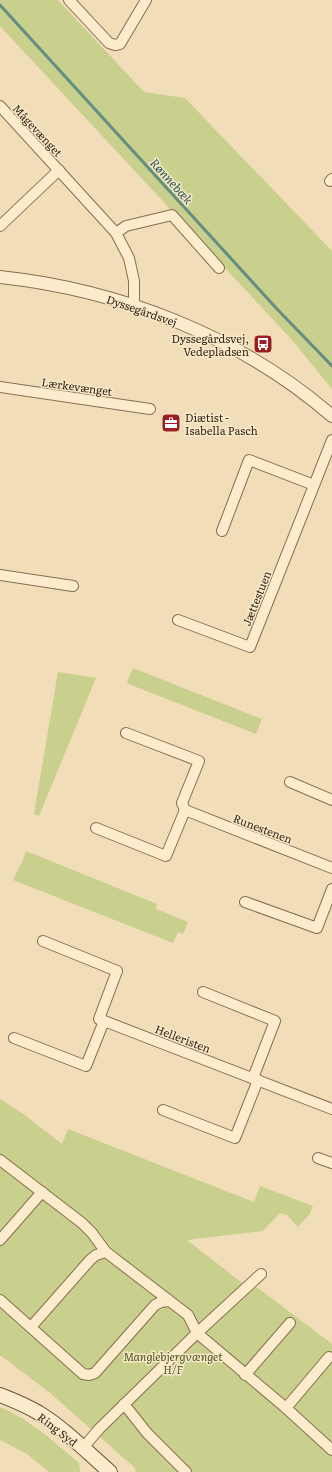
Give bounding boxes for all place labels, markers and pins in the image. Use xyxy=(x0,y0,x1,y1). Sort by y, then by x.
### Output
place label: Dyssegårdsvej, Vedepladsen xyxy=(171,330,249,359)
bus stop icon: Dyssegårdsvej, Vedepladsen xyxy=(252,333,274,355)
place label: Diætist - Isabella Pasch xyxy=(185,409,258,438)
office icon: Diætist - Isabella Pasch xyxy=(160,412,182,434)

